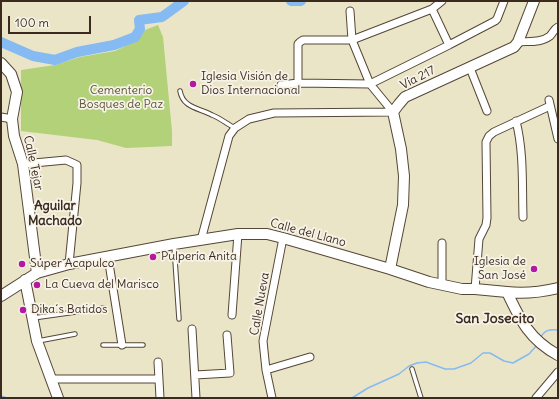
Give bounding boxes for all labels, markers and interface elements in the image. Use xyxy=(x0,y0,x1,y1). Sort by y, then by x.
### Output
scale bar xyxy=(10,8,93,34)
text: 100 m xyxy=(15,15,49,30)
street label: Vía 217 xyxy=(398,63,438,93)
place label: Iglesia Visión de Dios Internacional xyxy=(201,70,300,98)
marker: Iglesia Visión de Dios Internacional xyxy=(188,79,198,89)
park label: Cementerio Bosques de Paz xyxy=(79,84,163,112)
street label: Calle Tejar xyxy=(20,134,46,192)
district label: Aguilar Machado xyxy=(28,198,82,229)
street label: Calle del Llano xyxy=(268,216,348,250)
place label: Pulpería Anita xyxy=(161,250,237,264)
marker: Pulpería Anita xyxy=(148,252,158,262)
place label: Iglesia de San José xyxy=(474,255,526,283)
place label: Súper Acapulco xyxy=(30,257,115,271)
marker: Súper Acapulco xyxy=(17,259,27,269)
marker: Iglesia de San José xyxy=(529,264,539,274)
street label: Calle Nueva xyxy=(247,271,273,337)
place label: La Cueva del Marisco xyxy=(45,278,159,292)
marker: La Cueva del Marisco xyxy=(32,280,42,290)
place label: Dika´s Batidos xyxy=(31,303,108,317)
marker: Dika´s Batidos xyxy=(18,305,28,315)
district label: San Josecito xyxy=(456,311,534,327)

